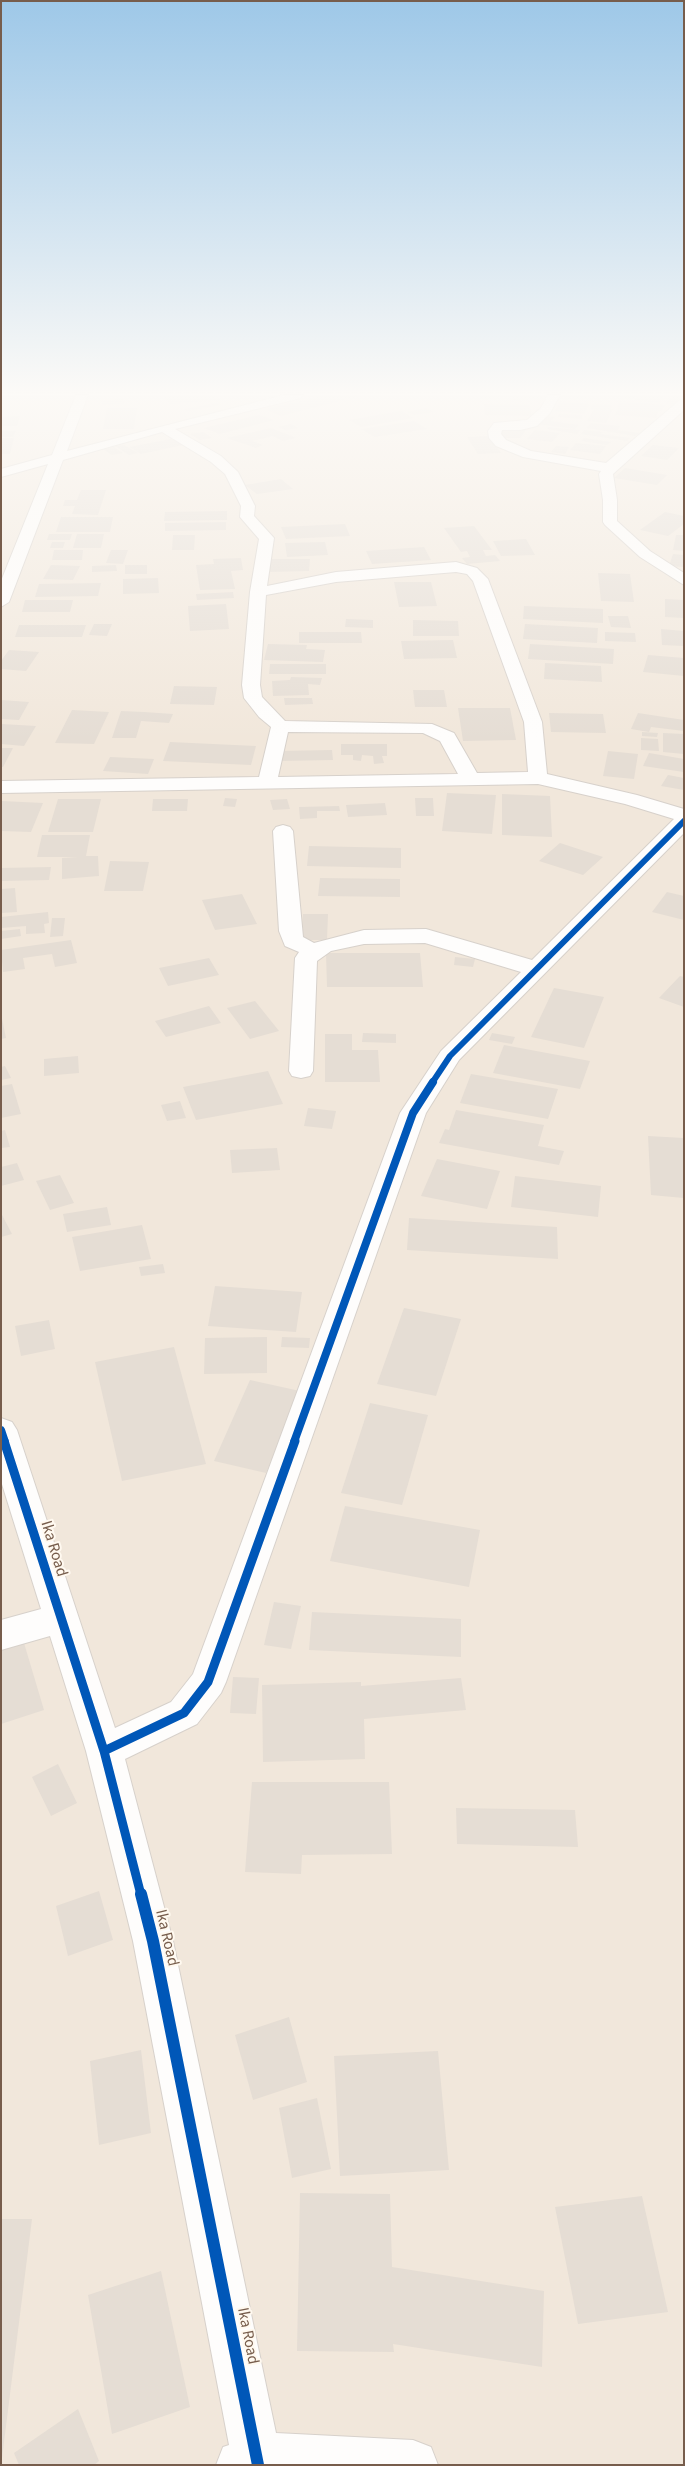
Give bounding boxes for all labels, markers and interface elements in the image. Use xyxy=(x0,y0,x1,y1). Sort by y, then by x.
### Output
street label: Ika Road xyxy=(35,1519,71,1579)
street label: Ika Road xyxy=(150,1908,182,1968)
street label: Ika Road xyxy=(232,2306,262,2366)

